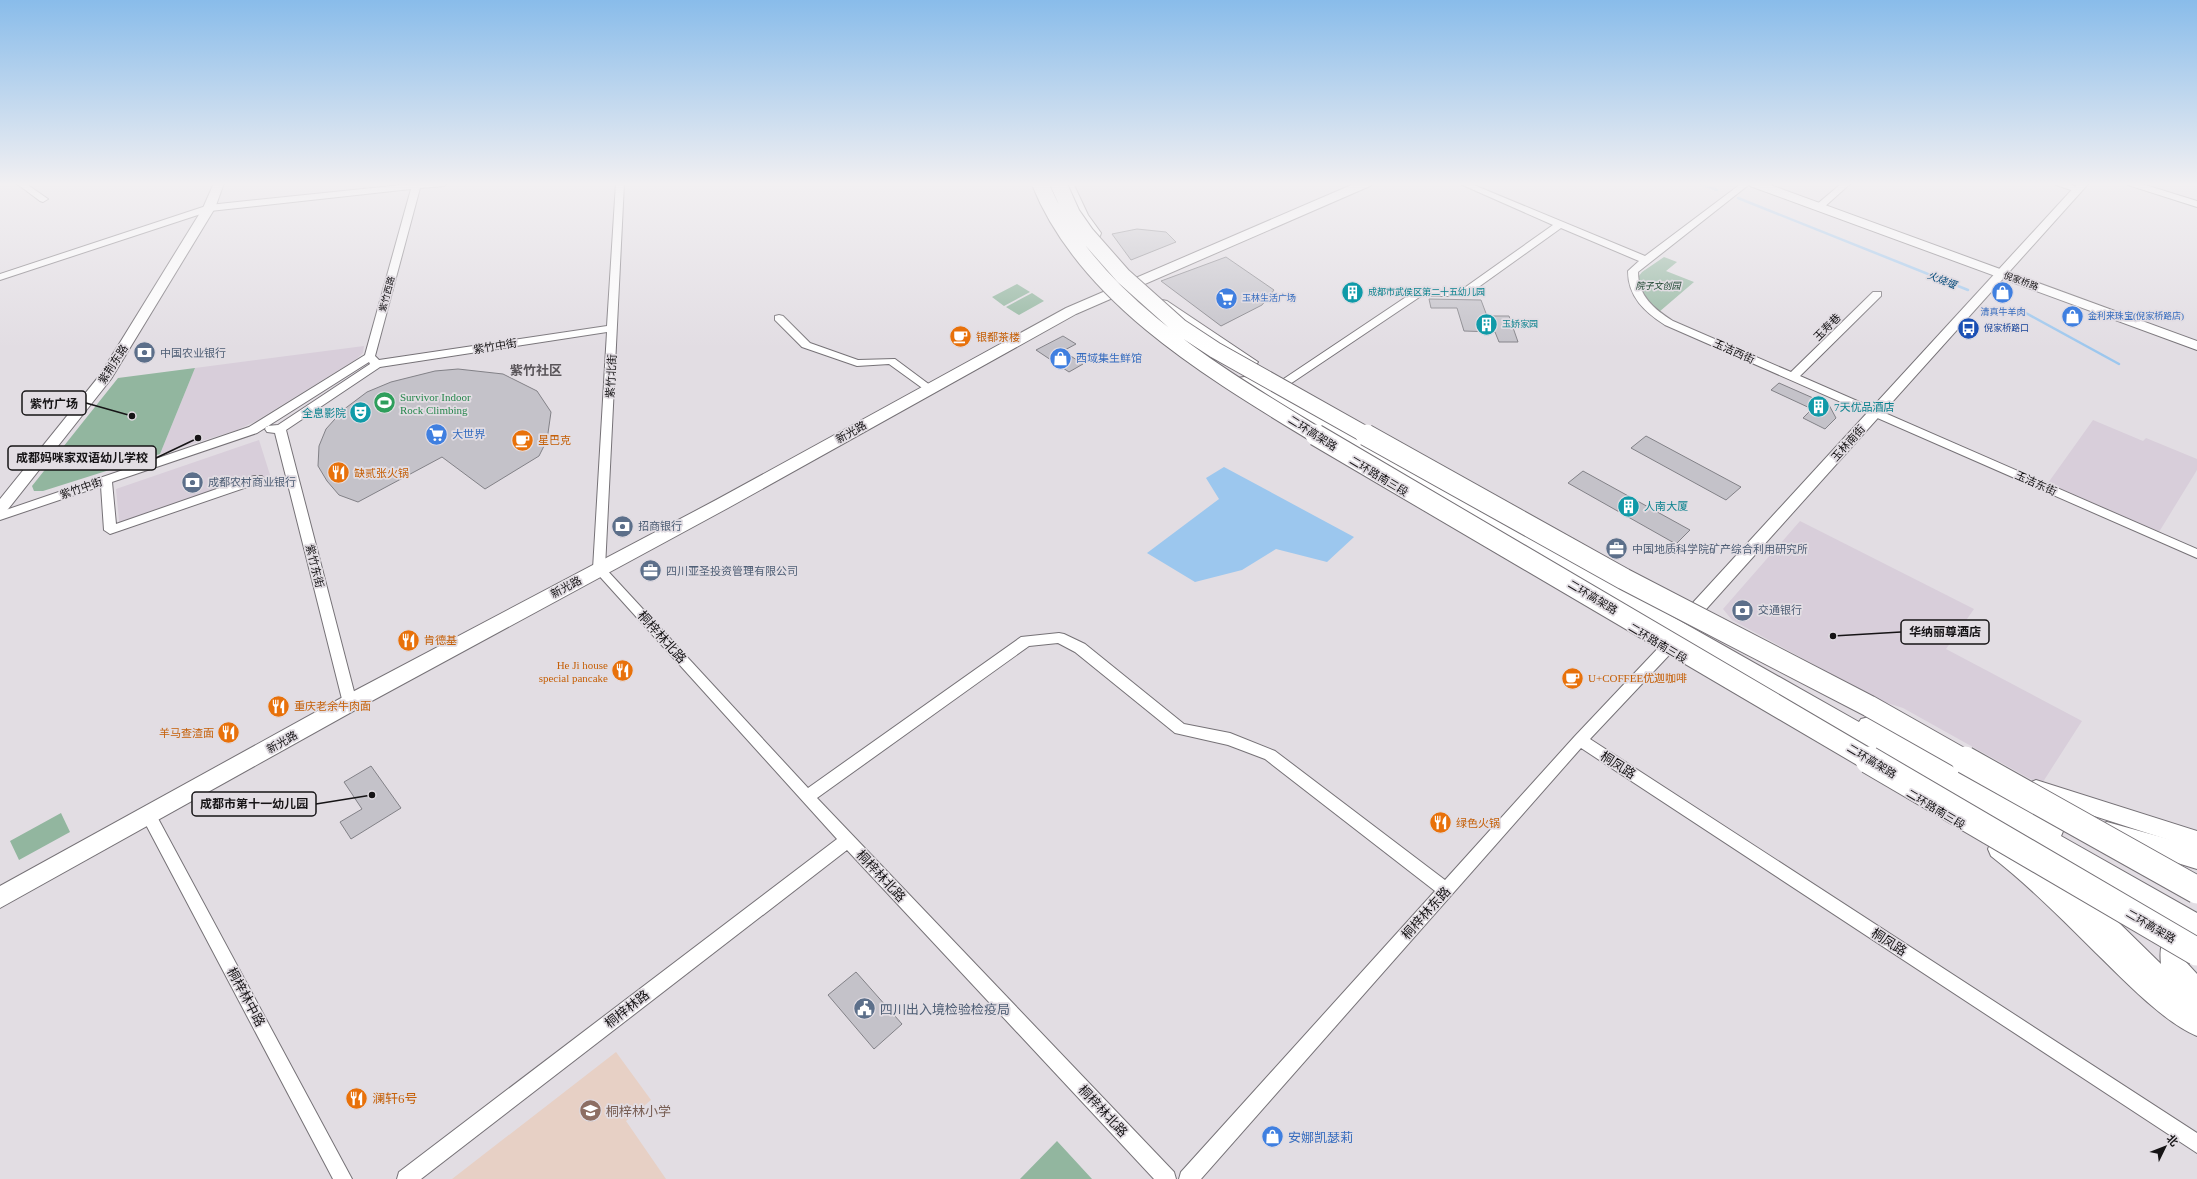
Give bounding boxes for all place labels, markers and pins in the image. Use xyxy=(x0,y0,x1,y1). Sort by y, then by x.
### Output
building icon: 成都市武侯区第二十五幼儿园 xyxy=(1339,279,1365,305)
shop icon: 清真牛羊肉 xyxy=(1990,280,2016,306)
supermarket icon: 玉林生活广场 xyxy=(1213,285,1239,311)
place label: 成都市武侯区第二十五幼儿园 xyxy=(1368,287,1485,297)
place label: 玉林生活广场 xyxy=(1242,293,1296,303)
shop icon: 金利来珠宝(倪家桥路店) xyxy=(2060,303,2086,329)
place label: 清真牛羊肉 xyxy=(1980,307,2026,317)
building icon: 玉娇家园 xyxy=(1474,311,1500,337)
place label: 金利来珠宝(倪家桥路店) xyxy=(2088,311,2184,321)
bus stop icon: 倪家桥路口 xyxy=(1955,315,1981,341)
place label: 玉娇家园 xyxy=(1502,318,1538,329)
place label: 倪家桥路口 xyxy=(1984,323,2029,333)
cafe icon: 银都茶楼 xyxy=(947,324,973,350)
place label: 银都茶楼 xyxy=(976,331,1020,343)
bank icon: 中国农业银行 xyxy=(131,340,157,366)
shop icon: 西域集生鲜馆 xyxy=(1047,345,1073,371)
place label: 中国农业银行 xyxy=(160,347,226,359)
place label: 西域集生鲜馆 xyxy=(1076,352,1142,364)
sports icon: Survivor Indoor Rock Climbing xyxy=(372,390,398,416)
callout: 紫竹广场 xyxy=(22,391,86,415)
place label: Survivor Indoor Rock Climbing xyxy=(400,391,471,416)
building icon: 7天优品酒店 xyxy=(1806,394,1832,420)
theatre icon: 全息影院 xyxy=(348,400,374,426)
place label: 7天优品酒店 xyxy=(1834,401,1895,413)
place label: 全息影院 xyxy=(302,407,346,419)
supermarket icon: 大世界 xyxy=(423,421,449,447)
cafe icon: 星巴克 xyxy=(509,427,535,453)
place label: 大世界 xyxy=(452,428,486,440)
place label: 星巴克 xyxy=(538,434,571,446)
callout: 成都妈咪家双语幼儿学校 xyxy=(8,446,156,470)
restaurant icon: 缺贰张火锅 xyxy=(325,460,351,486)
place label: 缺贰张火锅 xyxy=(354,467,409,479)
bank icon: 成都农村商业银行 xyxy=(179,469,205,495)
place label: 成都农村商业银行 xyxy=(208,476,296,488)
building icon: 人南大厦 xyxy=(1615,493,1641,519)
place label: 人南大厦 xyxy=(1644,500,1688,512)
bank icon: 招商银行 xyxy=(609,513,635,539)
place label: 招商银行 xyxy=(638,520,682,532)
office icon: 中国地质科学院矿产综合利用研究所 xyxy=(1604,536,1630,562)
place label: 中国地质科学院矿产综合利用研究所 xyxy=(1632,543,1808,555)
office icon: 四川亚圣投资管理有限公司 xyxy=(637,558,663,584)
place label: 四川亚圣投资管理有限公司 xyxy=(666,565,798,577)
bank icon: 交通银行 xyxy=(1730,597,1756,623)
place label: 交通银行 xyxy=(1758,604,1802,616)
callout: 华纳丽尊酒店 xyxy=(1901,620,1989,644)
restaurant icon: 肯德基 xyxy=(395,627,421,653)
place label: 肯德基 xyxy=(424,634,457,646)
restaurant icon: He Ji house special pancake xyxy=(610,658,636,684)
place label: He Ji house special pancake xyxy=(539,659,608,684)
cafe icon: U+COFFEE优迦咖啡 xyxy=(1559,665,1585,691)
place label: U+COFFEE优迦咖啡 xyxy=(1588,672,1687,684)
restaurant icon: 重庆老余牛肉面 xyxy=(266,693,292,719)
place label: 重庆老余牛肉面 xyxy=(294,700,371,712)
restaurant icon: 羊马查渣面 xyxy=(216,720,242,746)
place label: 羊马查渣面 xyxy=(159,727,214,739)
callout: 成都市第十一幼儿园 xyxy=(192,792,316,816)
restaurant icon: 绿色火锅 xyxy=(1427,810,1453,836)
place label: 绿色火锅 xyxy=(1456,817,1500,829)
public building icon: 四川出入境检验检疫局 xyxy=(852,996,878,1022)
place label: 四川出入境检验检疫局 xyxy=(880,1002,1010,1017)
restaurant icon: 澜轩6号 xyxy=(343,1085,369,1111)
place label: 澜轩6号 xyxy=(372,1091,418,1106)
school or university icon: 桐梓林小学 xyxy=(577,1098,603,1124)
place label: 桐梓林小学 xyxy=(606,1104,671,1119)
shop icon: 安娜凯瑟莉 xyxy=(1259,1124,1285,1150)
place label: 安娜凯瑟莉 xyxy=(1288,1130,1353,1145)

